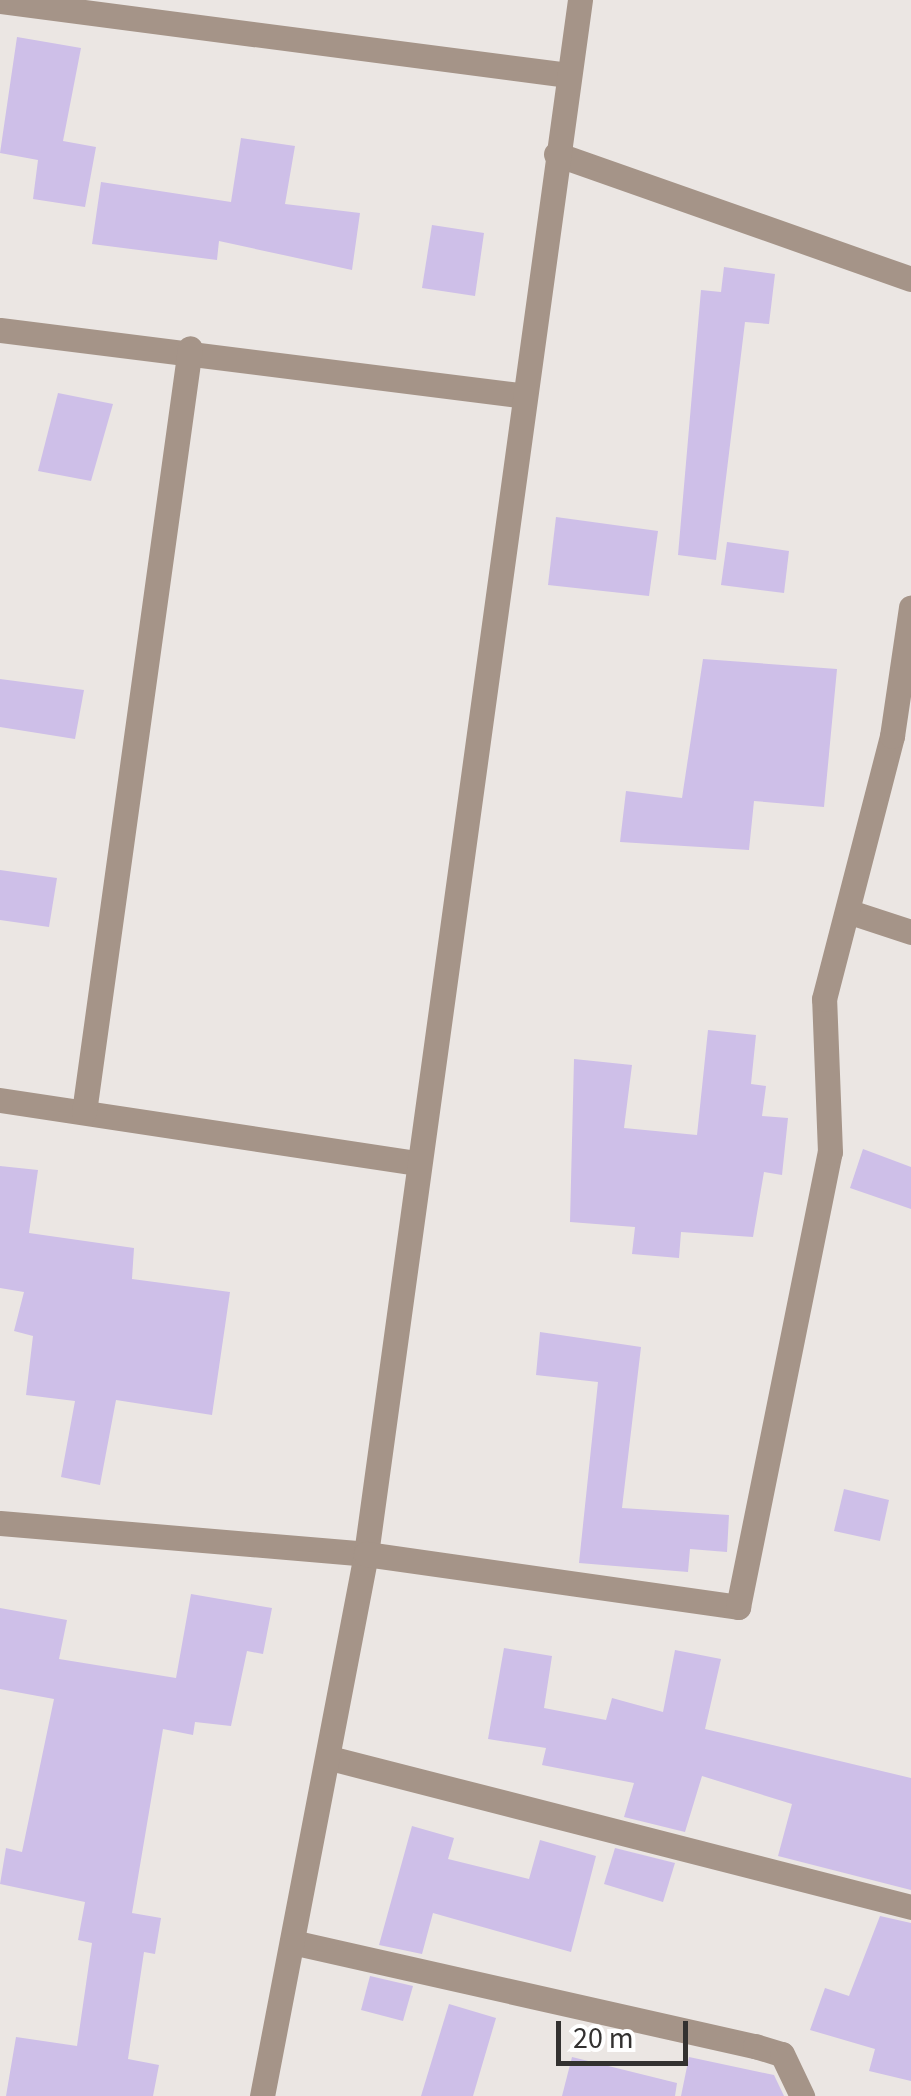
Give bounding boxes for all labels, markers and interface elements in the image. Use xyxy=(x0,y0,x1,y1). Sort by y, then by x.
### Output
scale bar xyxy=(561,2001,694,2063)
text: 20 m xyxy=(573,2017,634,2060)

